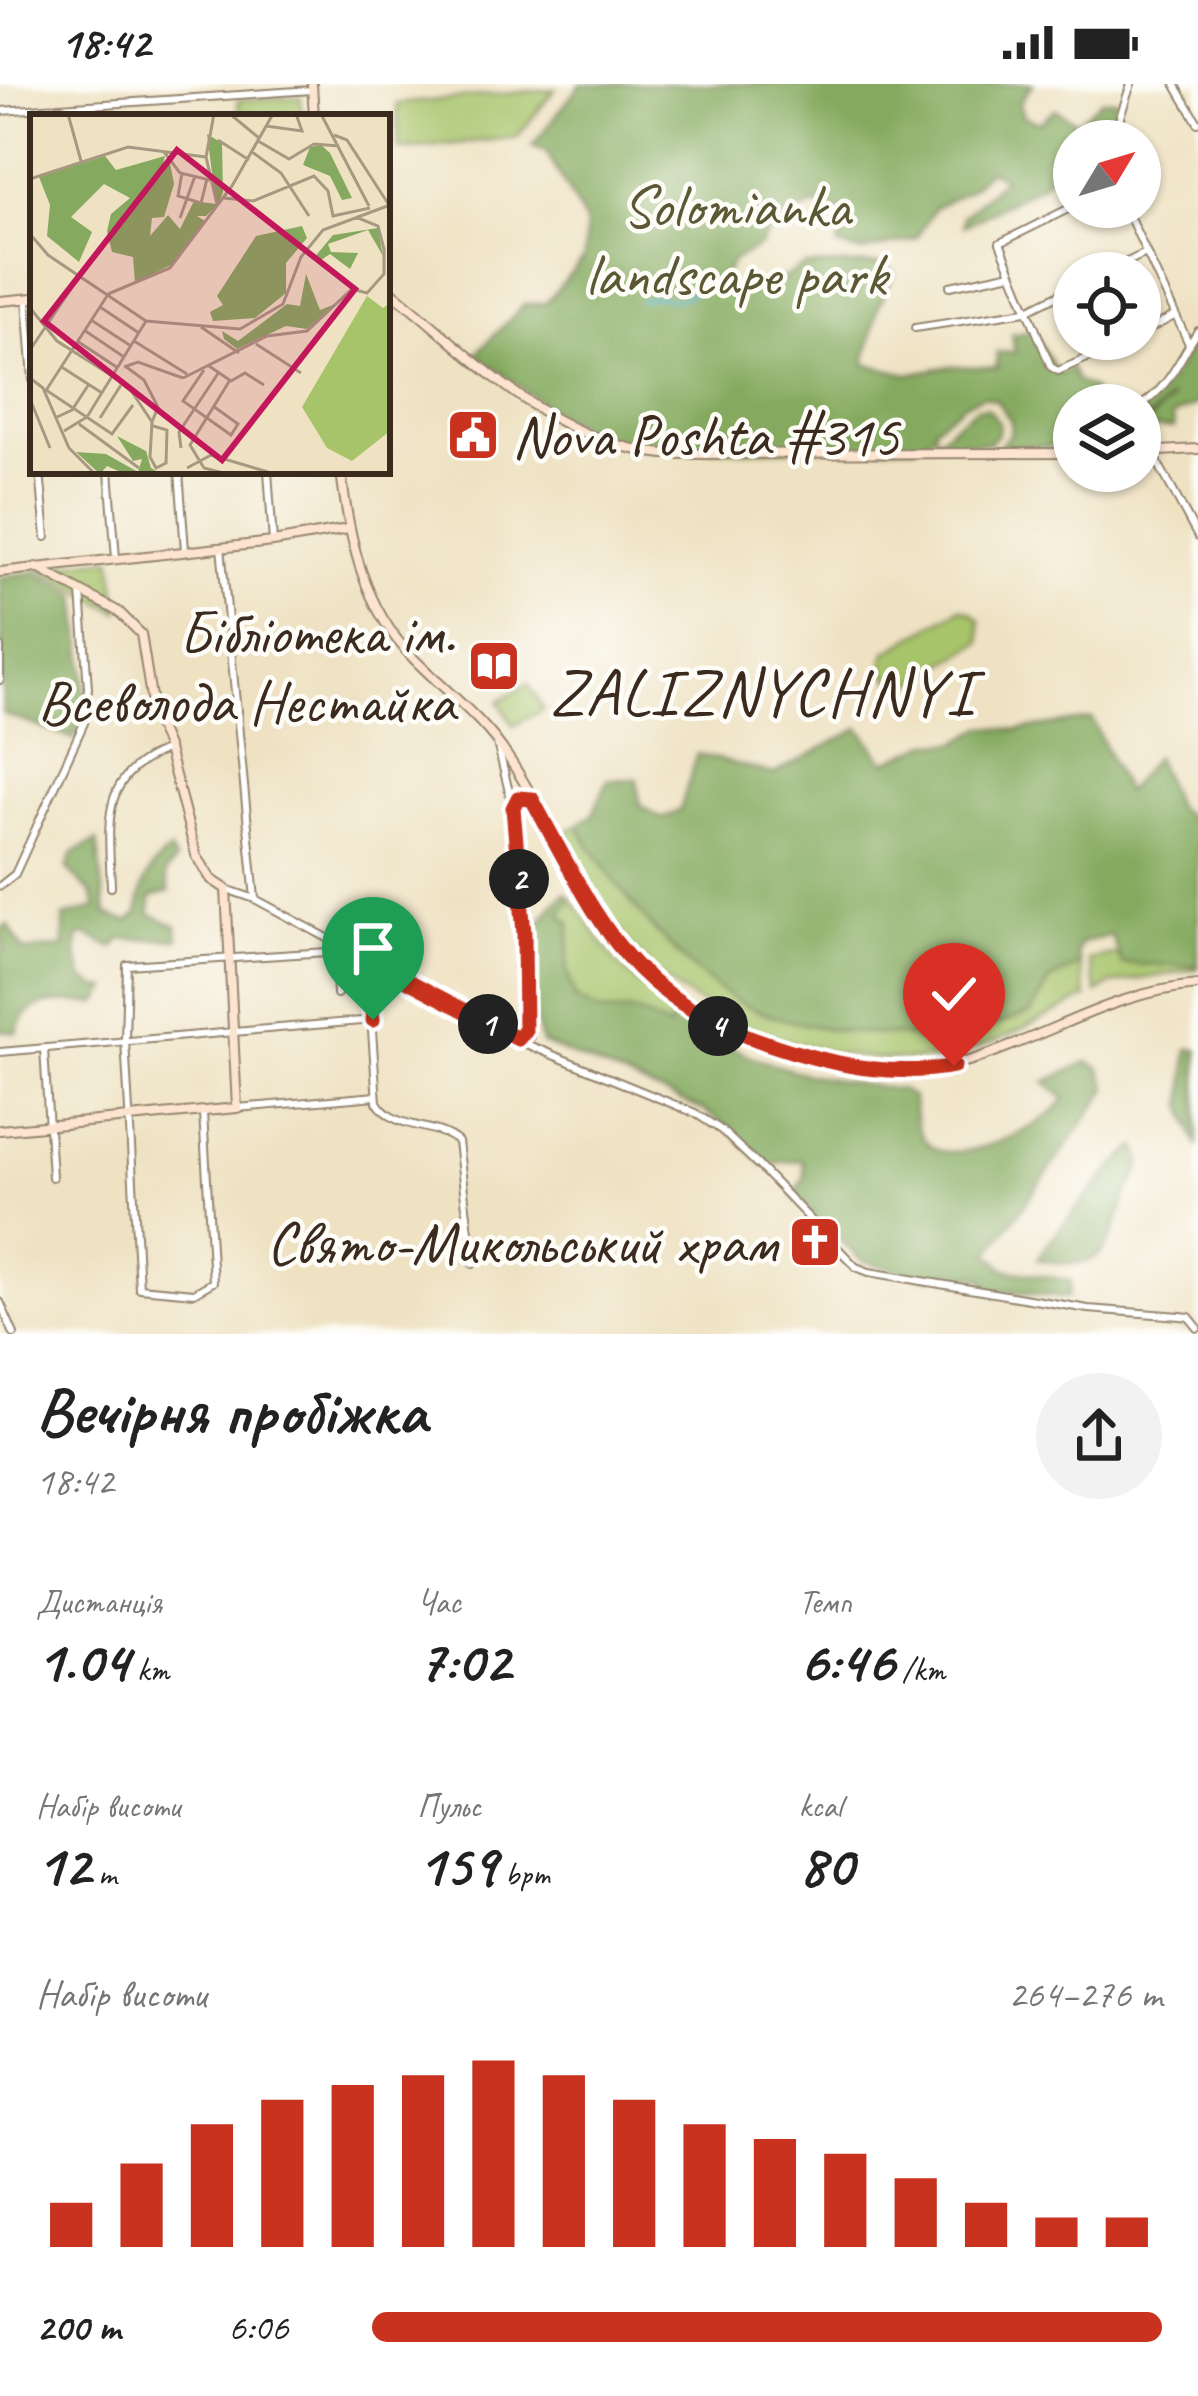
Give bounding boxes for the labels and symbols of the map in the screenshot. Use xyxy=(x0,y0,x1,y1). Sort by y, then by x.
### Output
inset map xyxy=(30,114,390,474)
north arrow xyxy=(1053,120,1161,228)
park label: Solomianka landscape park xyxy=(585,168,891,313)
place label: Nova Poshta #315 xyxy=(512,398,902,474)
public building icon: Nova Poshta #315 xyxy=(445,407,501,463)
place label: Бібліотека ім. Всеволода Нестайка xyxy=(38,595,459,740)
library icon: Бібліотека ім. Всеволода Нестайка xyxy=(466,638,522,694)
district label: ZALIZNYCHNYI xyxy=(549,651,985,734)
pin: 2 xyxy=(489,849,549,909)
pin xyxy=(322,897,424,1020)
pin xyxy=(903,943,1005,1066)
pin: 1 xyxy=(458,994,518,1054)
pin: 4 xyxy=(688,996,748,1056)
place label: Свято-Микольський храм xyxy=(267,1205,780,1281)
church icon: Свято-Микольський храм xyxy=(787,1214,843,1270)

